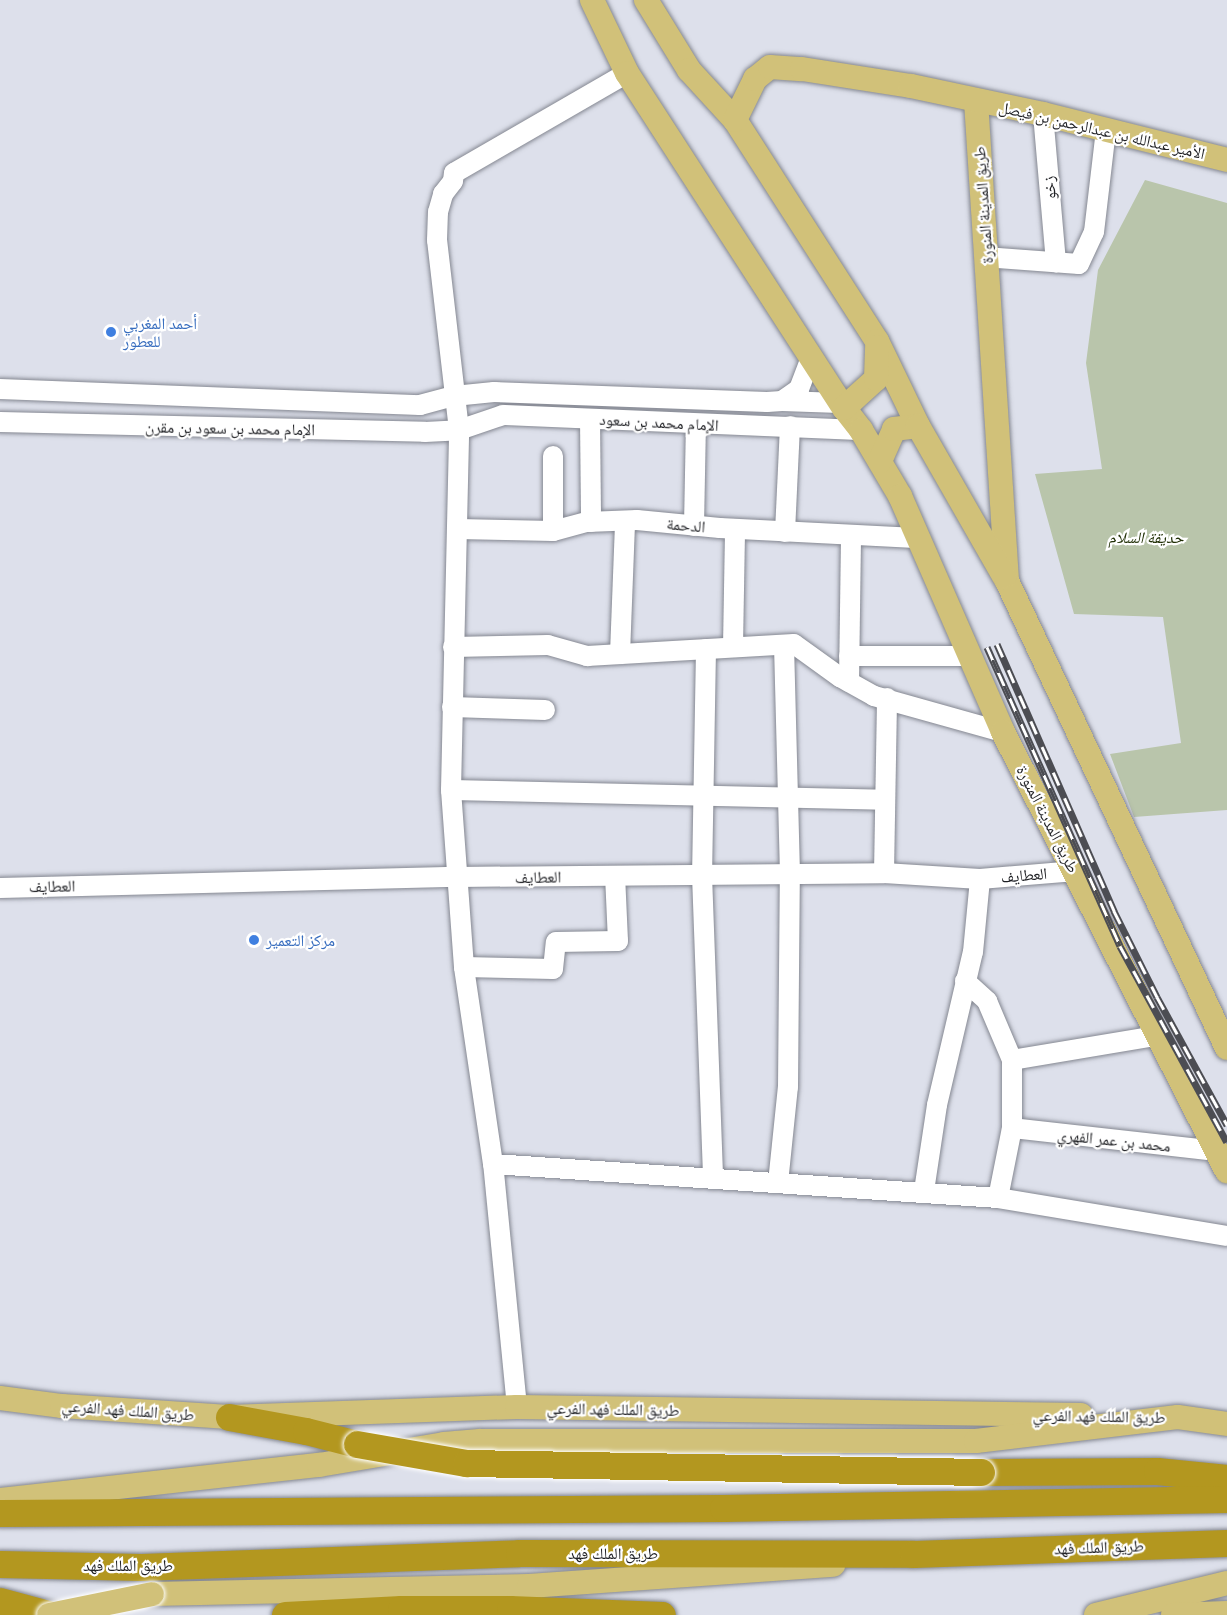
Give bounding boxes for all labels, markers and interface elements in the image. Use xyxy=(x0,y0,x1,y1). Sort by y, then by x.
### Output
street label: الأمير عبدالله بن عبدالرحمن بن فيصل xyxy=(997,97,1207,163)
street label: طريق المدينة المنورة xyxy=(969,146,997,264)
street label: زخو xyxy=(1038,175,1060,201)
place label: أحمد المغربي للعطور xyxy=(123,313,197,351)
marker: أحمد المغربي للعطور xyxy=(104,325,118,339)
street label: الإمام محمد بن سعود xyxy=(599,409,719,435)
street label: الإمام محمد بن سعود بن مقرن xyxy=(145,417,315,439)
street label: الدحمة xyxy=(666,514,706,536)
park label: حديقة السلام xyxy=(1108,527,1184,547)
street label: طريق المدينة المنورة xyxy=(1013,762,1083,876)
street label: العطايف xyxy=(1000,863,1048,887)
street label: العطايف xyxy=(515,867,561,887)
street label: العطايف xyxy=(29,876,75,896)
place label: مركز التعمير xyxy=(266,930,335,950)
marker: مركز التعمير xyxy=(247,933,261,947)
street label: محمد بن عمر الفهري xyxy=(1056,1124,1172,1156)
street label: طريق الملك فهد الفرعي xyxy=(61,1396,195,1424)
street label: طريق الملك فهد الفرعي xyxy=(546,1398,680,1420)
street label: طريق الملك فهد الفرعي xyxy=(1032,1405,1166,1427)
street label: طريق الملك فهد xyxy=(1054,1536,1144,1558)
street label: طريق الملك فهد xyxy=(568,1543,658,1563)
street label: طريق الملك فهد xyxy=(83,1555,173,1575)

